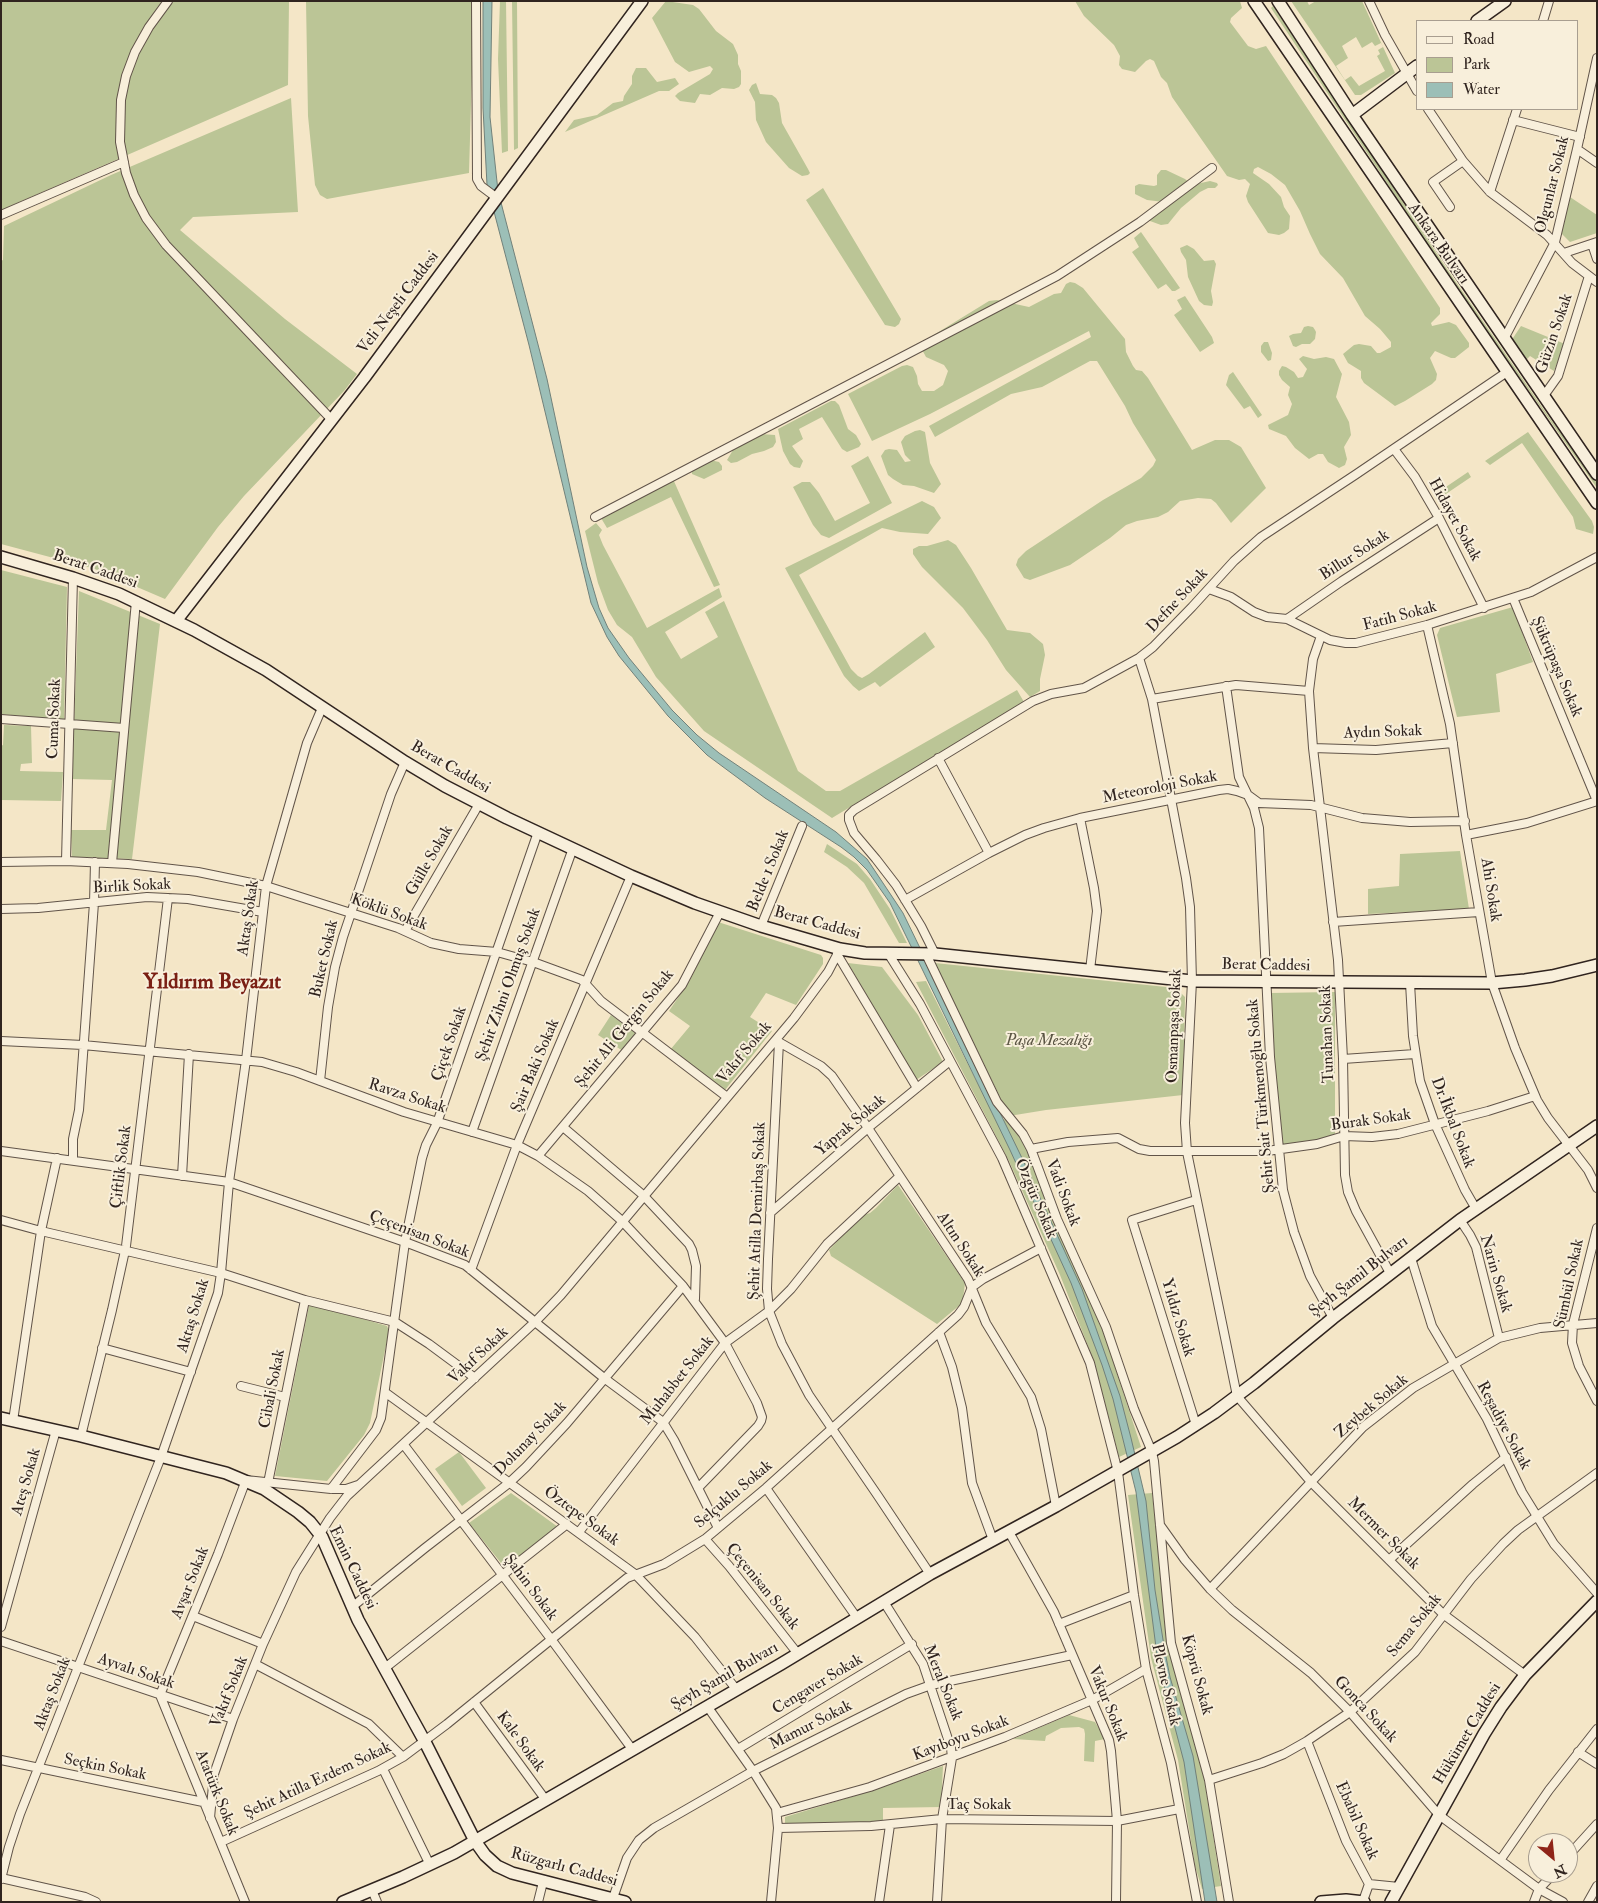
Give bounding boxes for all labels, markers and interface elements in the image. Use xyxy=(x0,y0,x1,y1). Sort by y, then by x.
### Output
legend xyxy=(1416,20,1578,110)
text: Road xyxy=(1463,30,1494,49)
text: Park xyxy=(1463,55,1490,74)
text: Water xyxy=(1463,80,1500,99)
street label: Olgunlar Sokak xyxy=(1532,134,1574,236)
street label: Ankara Bulvarı xyxy=(1403,200,1473,288)
street label: Veli Neşeli Caddesi xyxy=(354,248,444,358)
street label: Güzin Sokak xyxy=(1532,291,1578,377)
street label: Hidayet Sokak xyxy=(1423,475,1485,565)
street label: Billur Sokak xyxy=(1317,527,1393,585)
street label: Berat Caddesi xyxy=(50,546,140,594)
street label: Defne Sokak xyxy=(1143,565,1213,637)
street label: Fatih Sokak xyxy=(1361,598,1439,636)
street label: Şükrüpaşa Sokak xyxy=(1526,614,1586,720)
street label: Cuma Sokak xyxy=(44,678,66,760)
street label: Aydın Sokak xyxy=(1343,722,1423,744)
street label: Berat Caddesi xyxy=(407,738,493,798)
street label: Meteoroloji Sokak xyxy=(1101,767,1219,809)
street label: Gülle Sokak xyxy=(402,822,458,900)
street label: Belde 1 Sokak xyxy=(744,827,794,915)
street label: Ahi Sokak xyxy=(1475,857,1505,923)
street label: Birlik Sokak xyxy=(92,875,172,899)
street label: Aktaş Sokak xyxy=(234,879,264,957)
street label: Köklü Sokak xyxy=(348,890,430,936)
street label: Berat Caddesi xyxy=(772,903,862,945)
street label: Şehit Zihni Olmuş Sokak xyxy=(472,906,546,1064)
street label: Buket Sokak xyxy=(307,918,343,1000)
street label: Berat Caddesi xyxy=(1222,956,1310,976)
street label: Şehit Ali Gergin Sokak xyxy=(571,966,679,1092)
street label: Osmanpaşa Sokak xyxy=(1163,969,1187,1083)
district label: Yıldırım Beyazıt xyxy=(143,970,281,996)
street label: Tunahan Sokak xyxy=(1317,985,1339,1083)
street label: Şehit Sait Türkmenoğlu Sokak xyxy=(1244,998,1280,1194)
street label: Çiçek Sokak xyxy=(428,1004,472,1084)
street label: Şair Baki Sokak xyxy=(508,1016,564,1116)
street label: Vakıf Sokak xyxy=(713,1018,777,1088)
park label: Paşa Mezalığı xyxy=(1006,1032,1092,1052)
street label: Ravza Sokak xyxy=(366,1075,448,1119)
street label: Dr.İkbal Sokak xyxy=(1426,1075,1478,1171)
street label: Yaprak Sokak xyxy=(812,1091,890,1161)
street label: Burak Sokak xyxy=(1330,1106,1412,1136)
street label: Şehit Atilla Demirbaş Sokak xyxy=(745,1122,771,1300)
street label: Çiftlik Sokak xyxy=(107,1124,137,1210)
street label: Özgür Sokak xyxy=(1010,1156,1060,1242)
street label: Vadi Sokak xyxy=(1040,1157,1084,1229)
street label: Çeçenisan Sokak xyxy=(366,1207,472,1263)
street label: Altın Sokak xyxy=(932,1209,988,1281)
street label: Şeyh Şamil Bulvarı xyxy=(1306,1232,1412,1322)
street label: Narin Sokak xyxy=(1475,1233,1515,1315)
street label: Sümbül Sokak xyxy=(1551,1237,1589,1331)
street label: Aktaş Sokak xyxy=(174,1277,214,1355)
street label: Yıldız Sokak xyxy=(1156,1277,1198,1359)
street label: Vakıf Sokak xyxy=(445,1323,513,1389)
street label: Muhabbet Sokak xyxy=(637,1333,719,1429)
street label: Cibali Sokak xyxy=(256,1348,290,1430)
street label: Zeybek Sokak xyxy=(1332,1371,1412,1443)
street label: Reşadiye Sokak xyxy=(1472,1378,1534,1474)
street label: Dolunay Sokak xyxy=(491,1398,571,1480)
street label: Ateş Sokak xyxy=(8,1446,46,1518)
street label: Selçuklu Sokak xyxy=(691,1457,777,1533)
street label: Öztepe Sokak xyxy=(539,1483,623,1551)
street label: Mermer Sokak xyxy=(1343,1494,1423,1574)
street label: Emin Caddesi xyxy=(324,1523,380,1613)
street label: Çeçenisan Sokak xyxy=(721,1540,803,1634)
street label: Avşar Sokak xyxy=(168,1544,214,1622)
street label: Şahin Sokak xyxy=(499,1551,561,1625)
street label: Sema Sokak xyxy=(1384,1590,1446,1662)
street label: Köprü Sokak xyxy=(1176,1633,1216,1717)
street label: Şeyh Şamil Bulvarı xyxy=(668,1639,782,1715)
street label: Meral Sokak xyxy=(918,1642,966,1724)
street label: Plevne Sokak xyxy=(1146,1642,1184,1728)
street label: Ayvalı Sokak xyxy=(95,1650,177,1694)
street label: Cengaver Sokak xyxy=(769,1651,867,1719)
street label: Vakıf Sokak xyxy=(207,1653,253,1731)
street label: Aktaş Sokak xyxy=(30,1655,76,1733)
street label: Vakur Sokak xyxy=(1083,1663,1131,1745)
street label: Gonca Sokak xyxy=(1329,1673,1401,1747)
street label: Hükümet Caddesi xyxy=(1430,1680,1506,1788)
street label: Mamur Sokak xyxy=(766,1697,856,1755)
street label: Kale Sokak xyxy=(492,1708,548,1776)
street label: Kayıboyu Sokak xyxy=(910,1712,1012,1766)
street label: Şehit Atilla Erdem Sokak xyxy=(241,1738,395,1824)
street label: Atatürk Sokak xyxy=(190,1747,242,1839)
street label: Seçkin Sokak xyxy=(62,1751,148,1785)
street label: Ebabil Sokak xyxy=(1330,1779,1382,1863)
street label: Taç Sokak xyxy=(947,1796,1011,1816)
north arrow xyxy=(1528,1833,1578,1883)
street label: Rüzgarlı Caddesi xyxy=(508,1845,620,1891)
text: N xyxy=(1550,1860,1569,1881)

